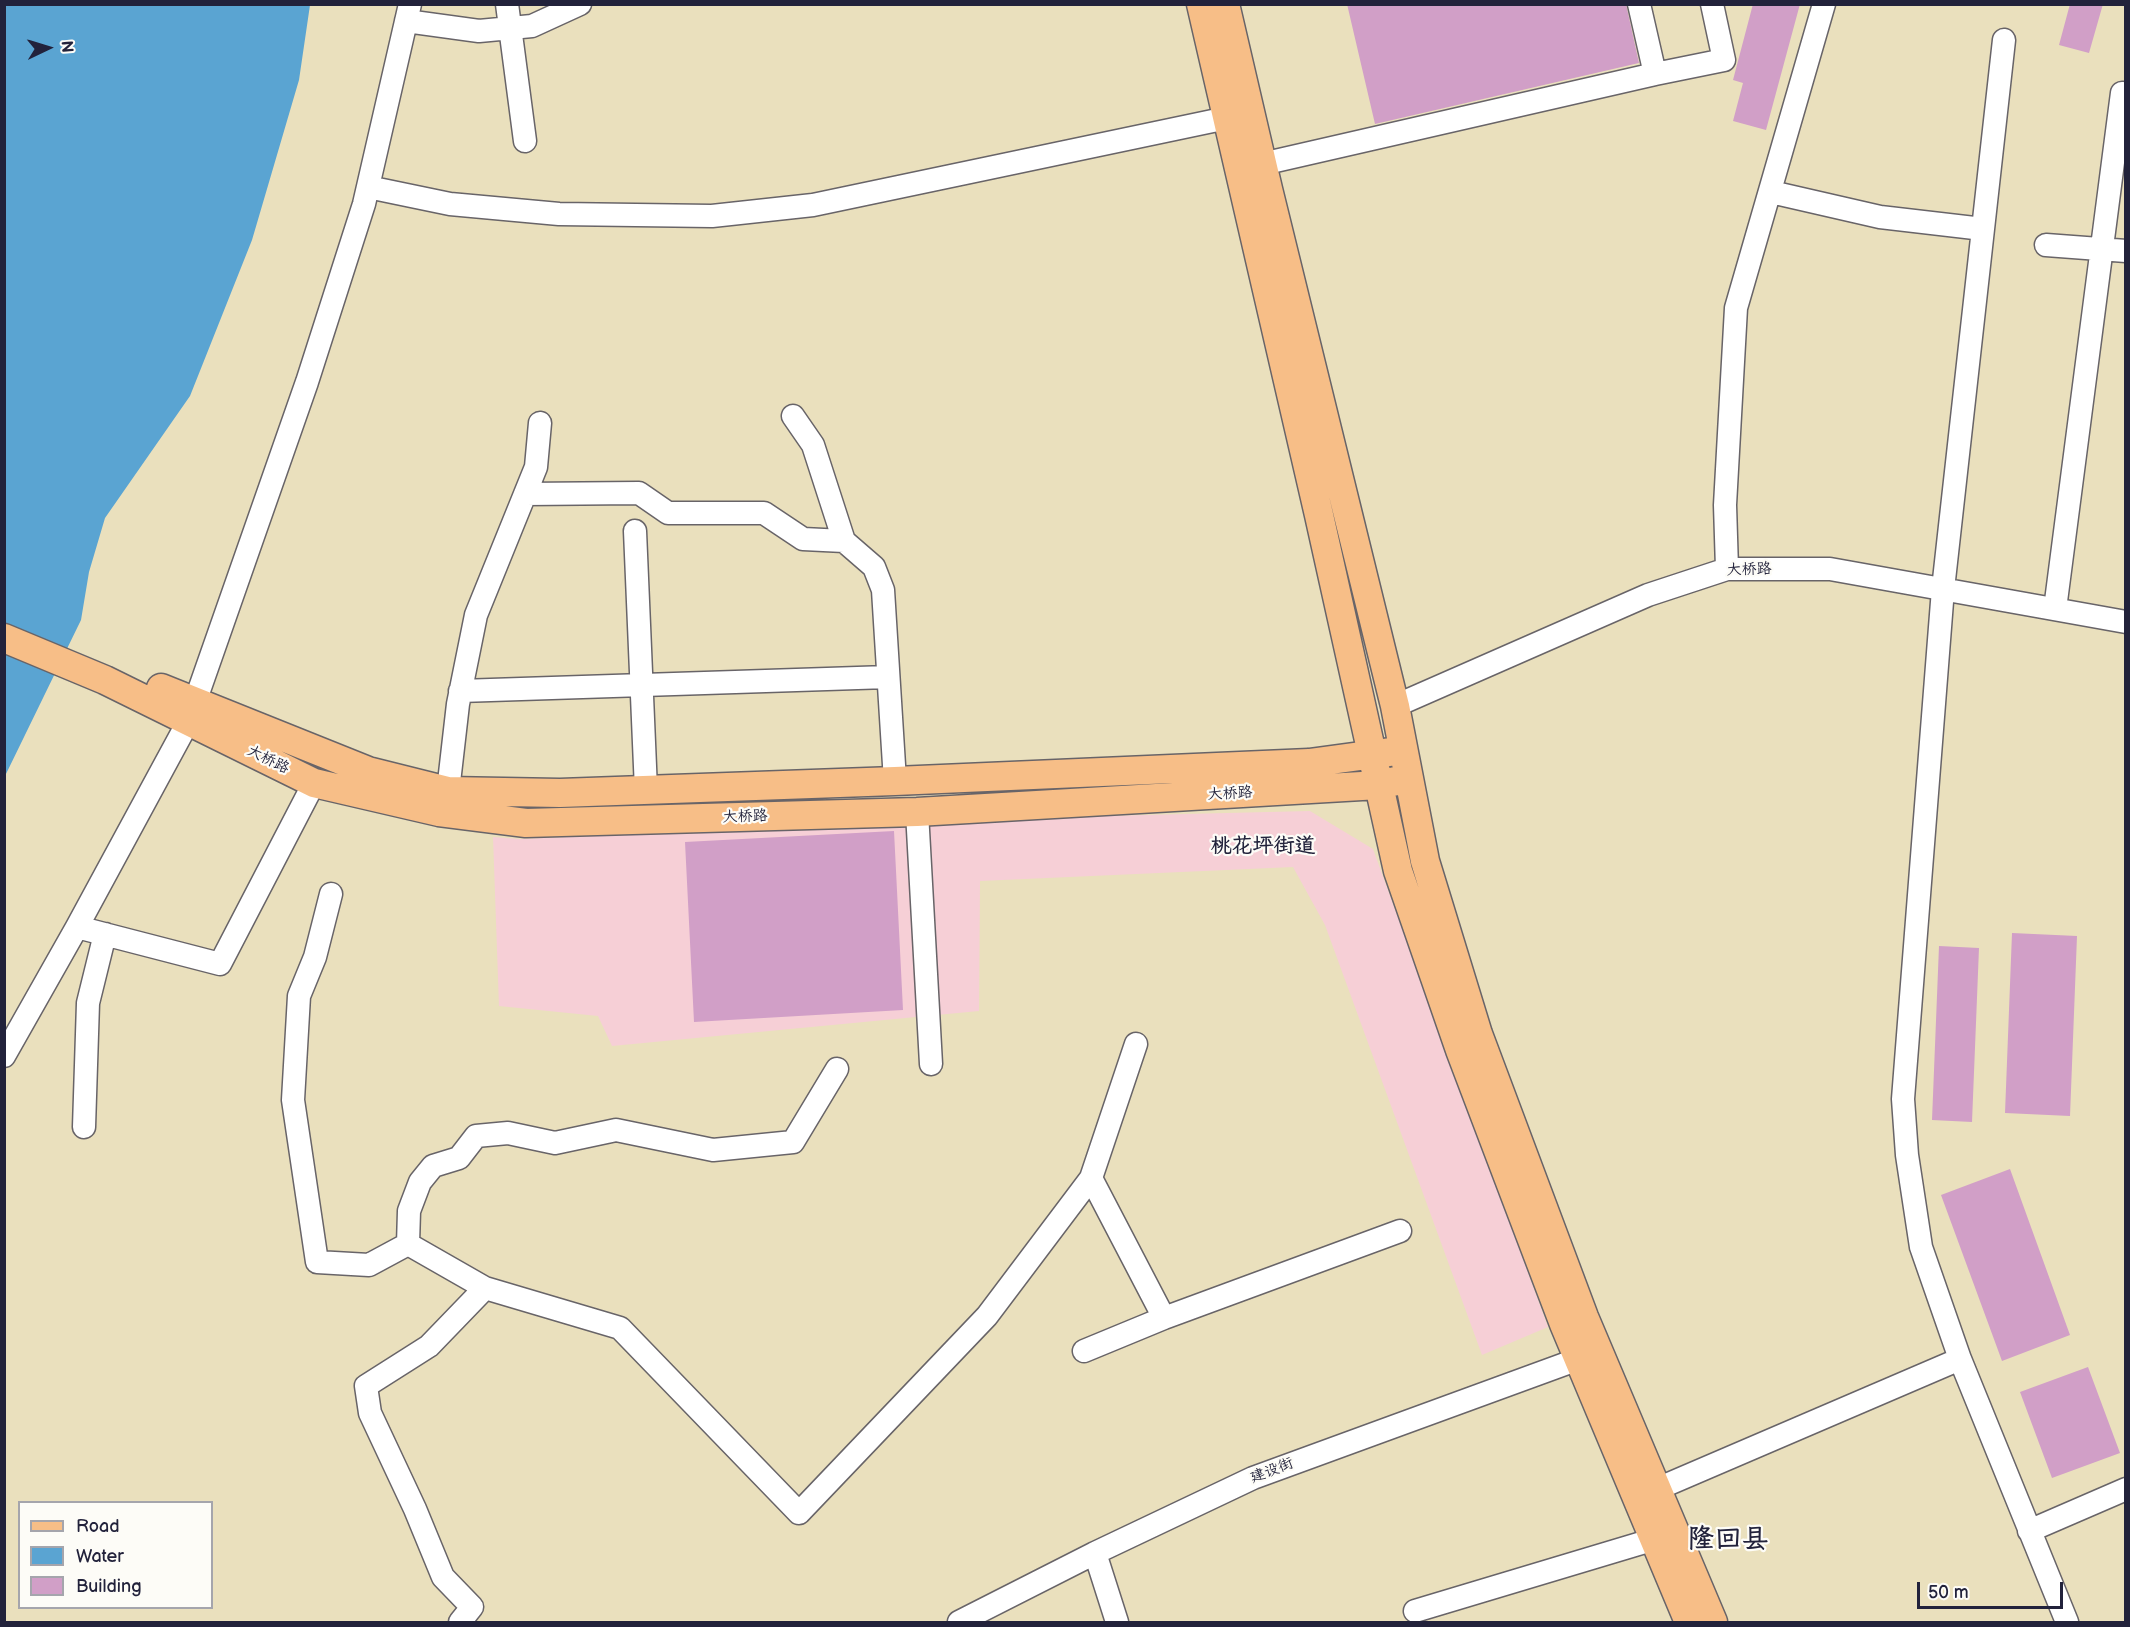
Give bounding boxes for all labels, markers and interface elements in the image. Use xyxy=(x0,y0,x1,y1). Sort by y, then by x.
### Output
north arrow xyxy=(18,18,78,78)
text: N xyxy=(57,40,76,53)
street label: 大桥路 xyxy=(1726,560,1772,580)
street label: 大桥路 xyxy=(244,742,292,778)
street label: 大桥路 xyxy=(1207,784,1253,804)
street label: 大桥路 xyxy=(722,807,768,827)
district label: 桃花坪街道 xyxy=(1211,834,1315,860)
street label: 建设街 xyxy=(1248,1455,1296,1487)
legend xyxy=(18,1501,213,1609)
text: Road xyxy=(76,1516,120,1537)
district label: 隆回县 xyxy=(1688,1524,1768,1556)
text: Water xyxy=(76,1546,124,1567)
scale bar xyxy=(1920,1570,2066,1608)
text: Building xyxy=(76,1576,142,1597)
text: 50 m xyxy=(1928,1582,1969,1603)

